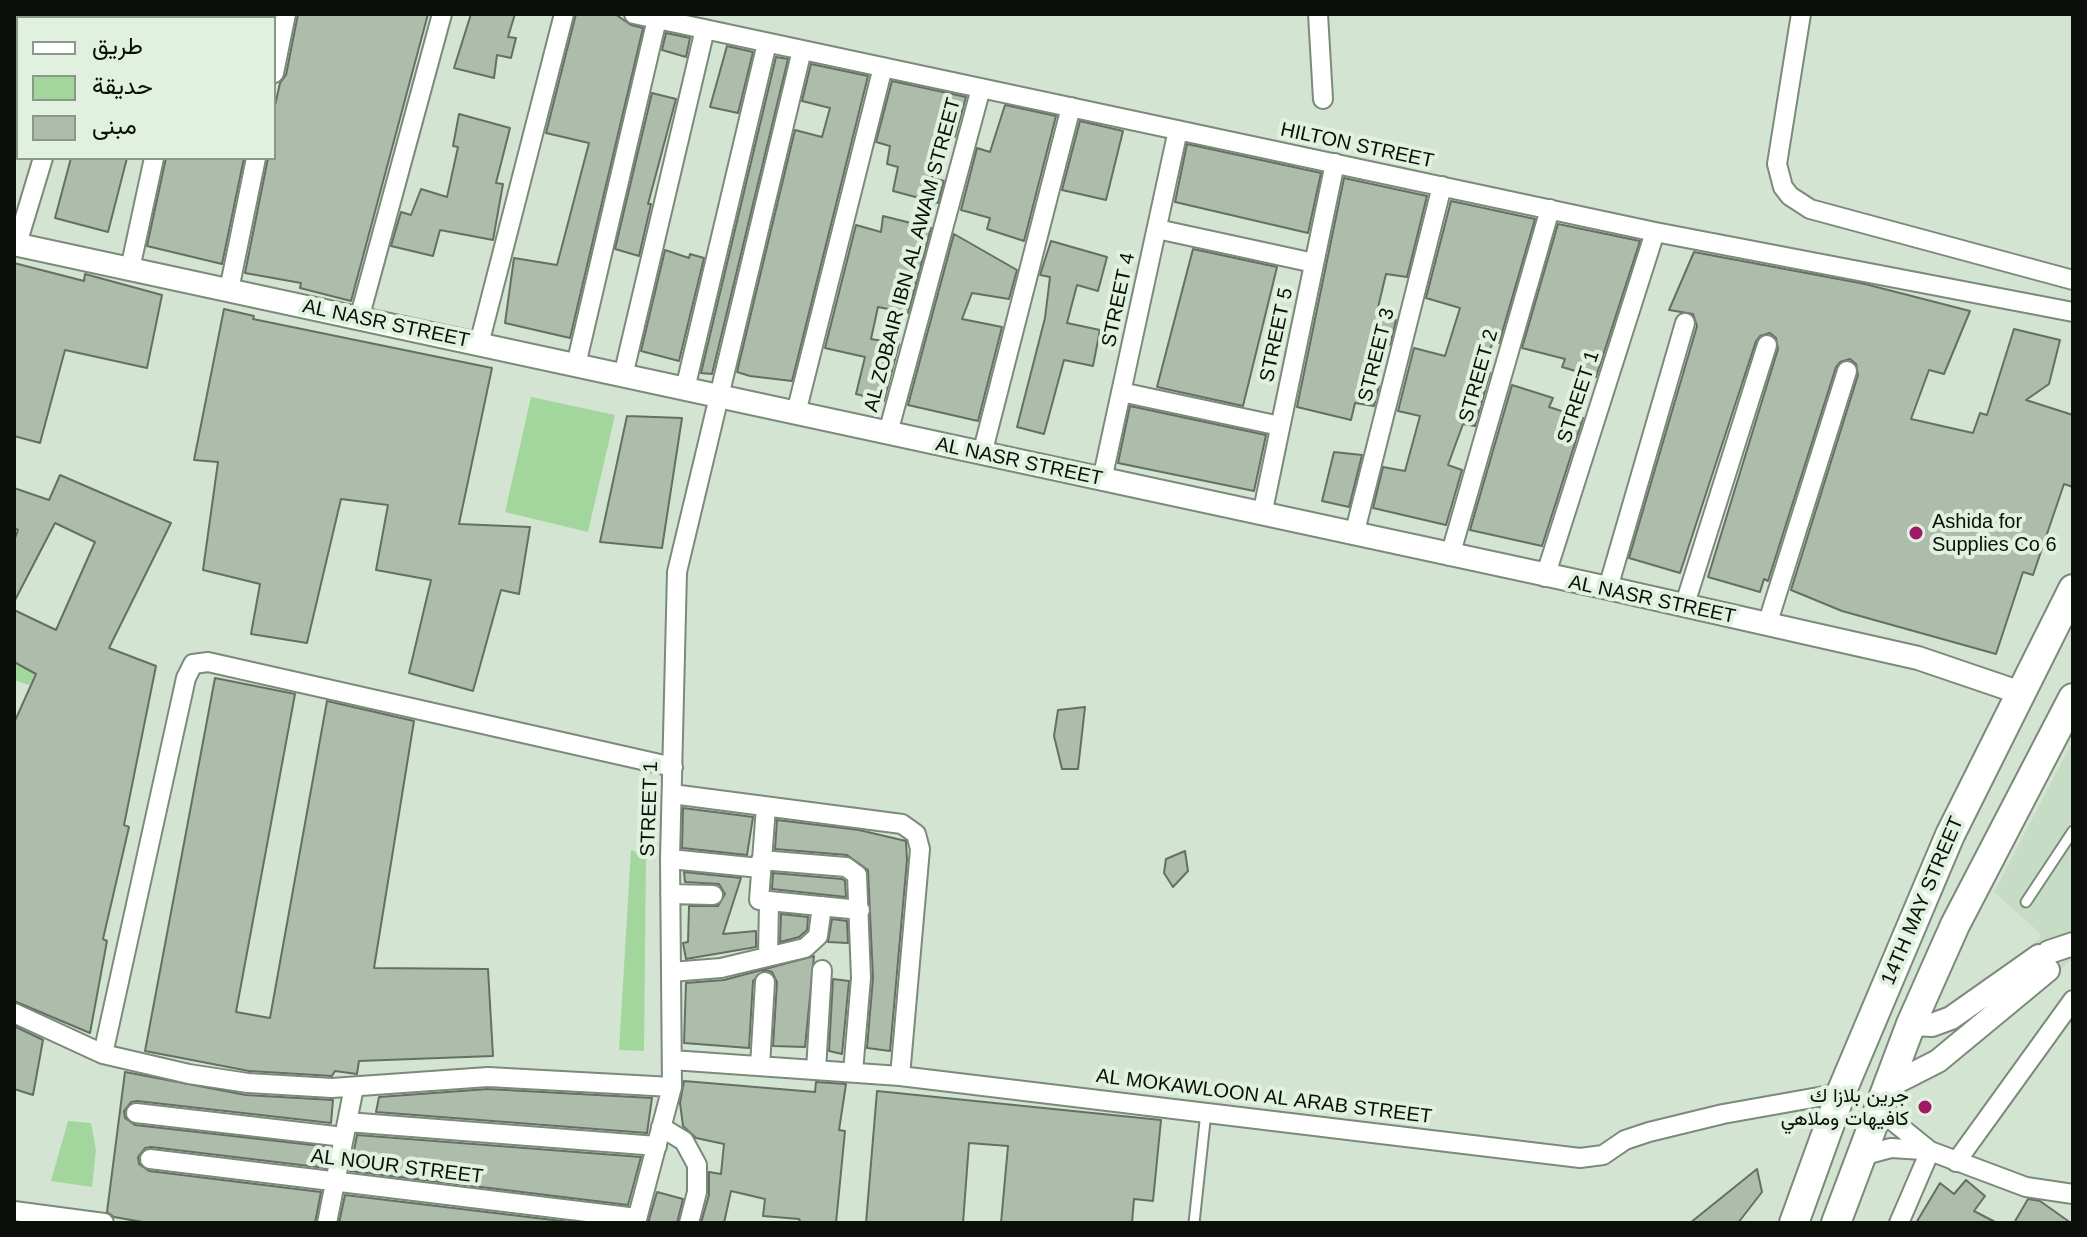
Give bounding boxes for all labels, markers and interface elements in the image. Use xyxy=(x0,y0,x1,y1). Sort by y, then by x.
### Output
legend xyxy=(16,16,276,160)
text: طريق xyxy=(92,32,143,59)
text: حديقة xyxy=(92,72,153,99)
street label: AL ZOBAIR IBN AL AWAM STREET xyxy=(859,95,967,415)
text: مبنى xyxy=(92,112,137,139)
street label: HILTON STREET xyxy=(1278,118,1436,174)
street label: STREET 4 xyxy=(1097,251,1141,349)
street label: STREET 5 xyxy=(1255,286,1299,384)
street label: AL NASR STREET xyxy=(300,295,472,353)
street label: STREET 3 xyxy=(1354,306,1400,404)
street label: STREET 2 xyxy=(1454,327,1504,425)
street label: STREET 1 xyxy=(1553,348,1605,446)
street label: AL NASR STREET xyxy=(933,433,1105,491)
place label: Ashida for Supplies Co 6 xyxy=(1932,510,2057,557)
marker: Ashida for Supplies Co 6 xyxy=(1907,524,1925,542)
street label: AL NASR STREET xyxy=(1566,571,1738,629)
street label: STREET 1 xyxy=(636,761,664,857)
street label: 14TH MAY STREET xyxy=(1877,813,1969,989)
street label: AL MOKAWLOON AL ARAB STREET xyxy=(1095,1064,1433,1130)
place label: جرين بلازا ك كافيهات وملاهي xyxy=(1781,1084,1909,1131)
marker: جرين بلازا ك كافيهات وملاهي xyxy=(1916,1098,1934,1116)
street label: AL NOUR STREET xyxy=(310,1145,484,1189)

